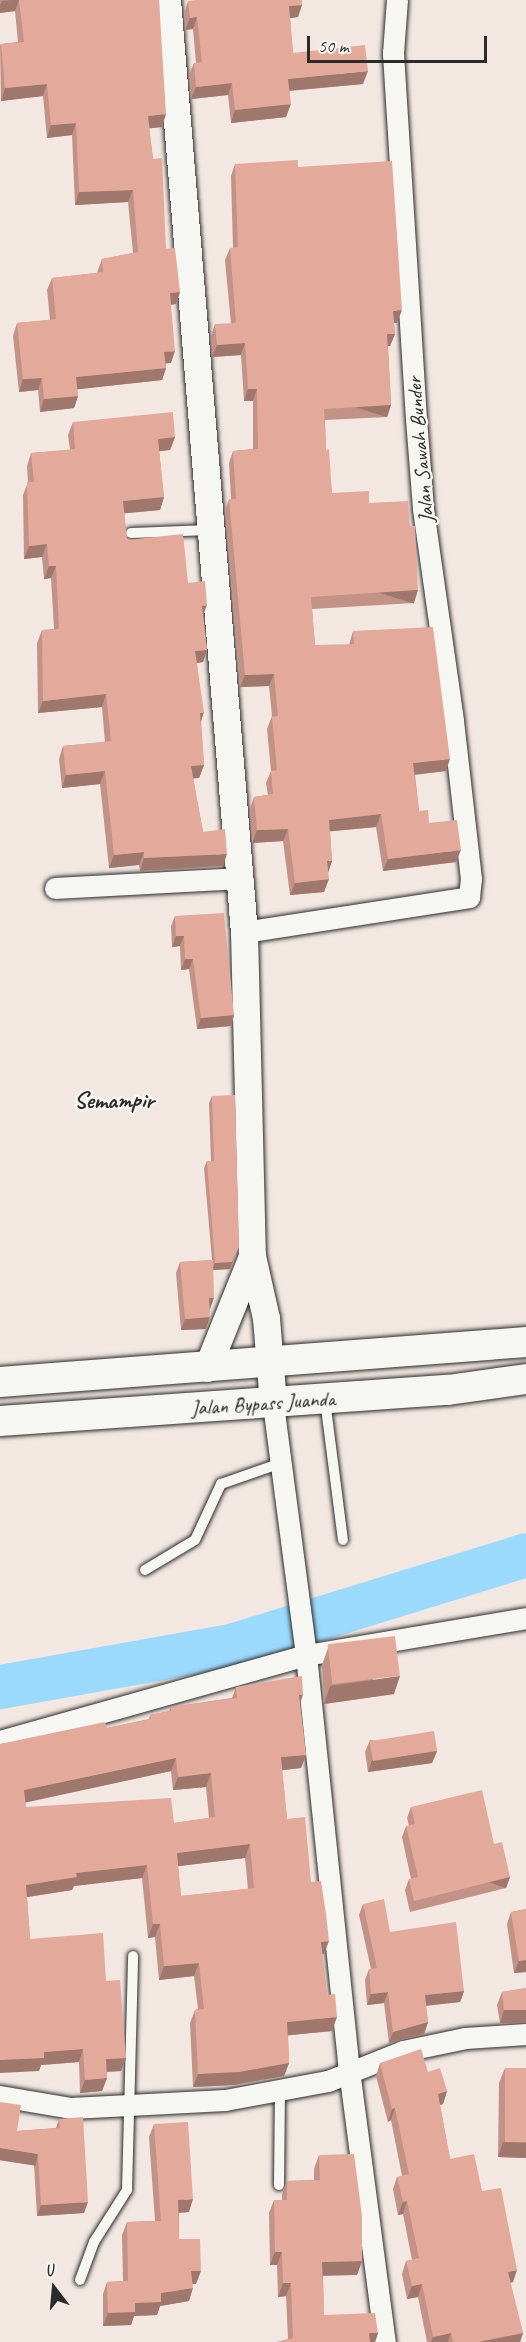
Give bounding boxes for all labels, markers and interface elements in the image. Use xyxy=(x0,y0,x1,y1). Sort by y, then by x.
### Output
scale bar xyxy=(310,24,490,62)
text: 50 m xyxy=(318,35,349,57)
street label: Jalan Sawah Bunder xyxy=(401,376,439,524)
district label: Semampir xyxy=(74,1087,154,1115)
street label: Jalan Bypass Juanda xyxy=(190,1385,336,1421)
north arrow xyxy=(24,2258,84,2318)
text: U xyxy=(43,2260,56,2281)

